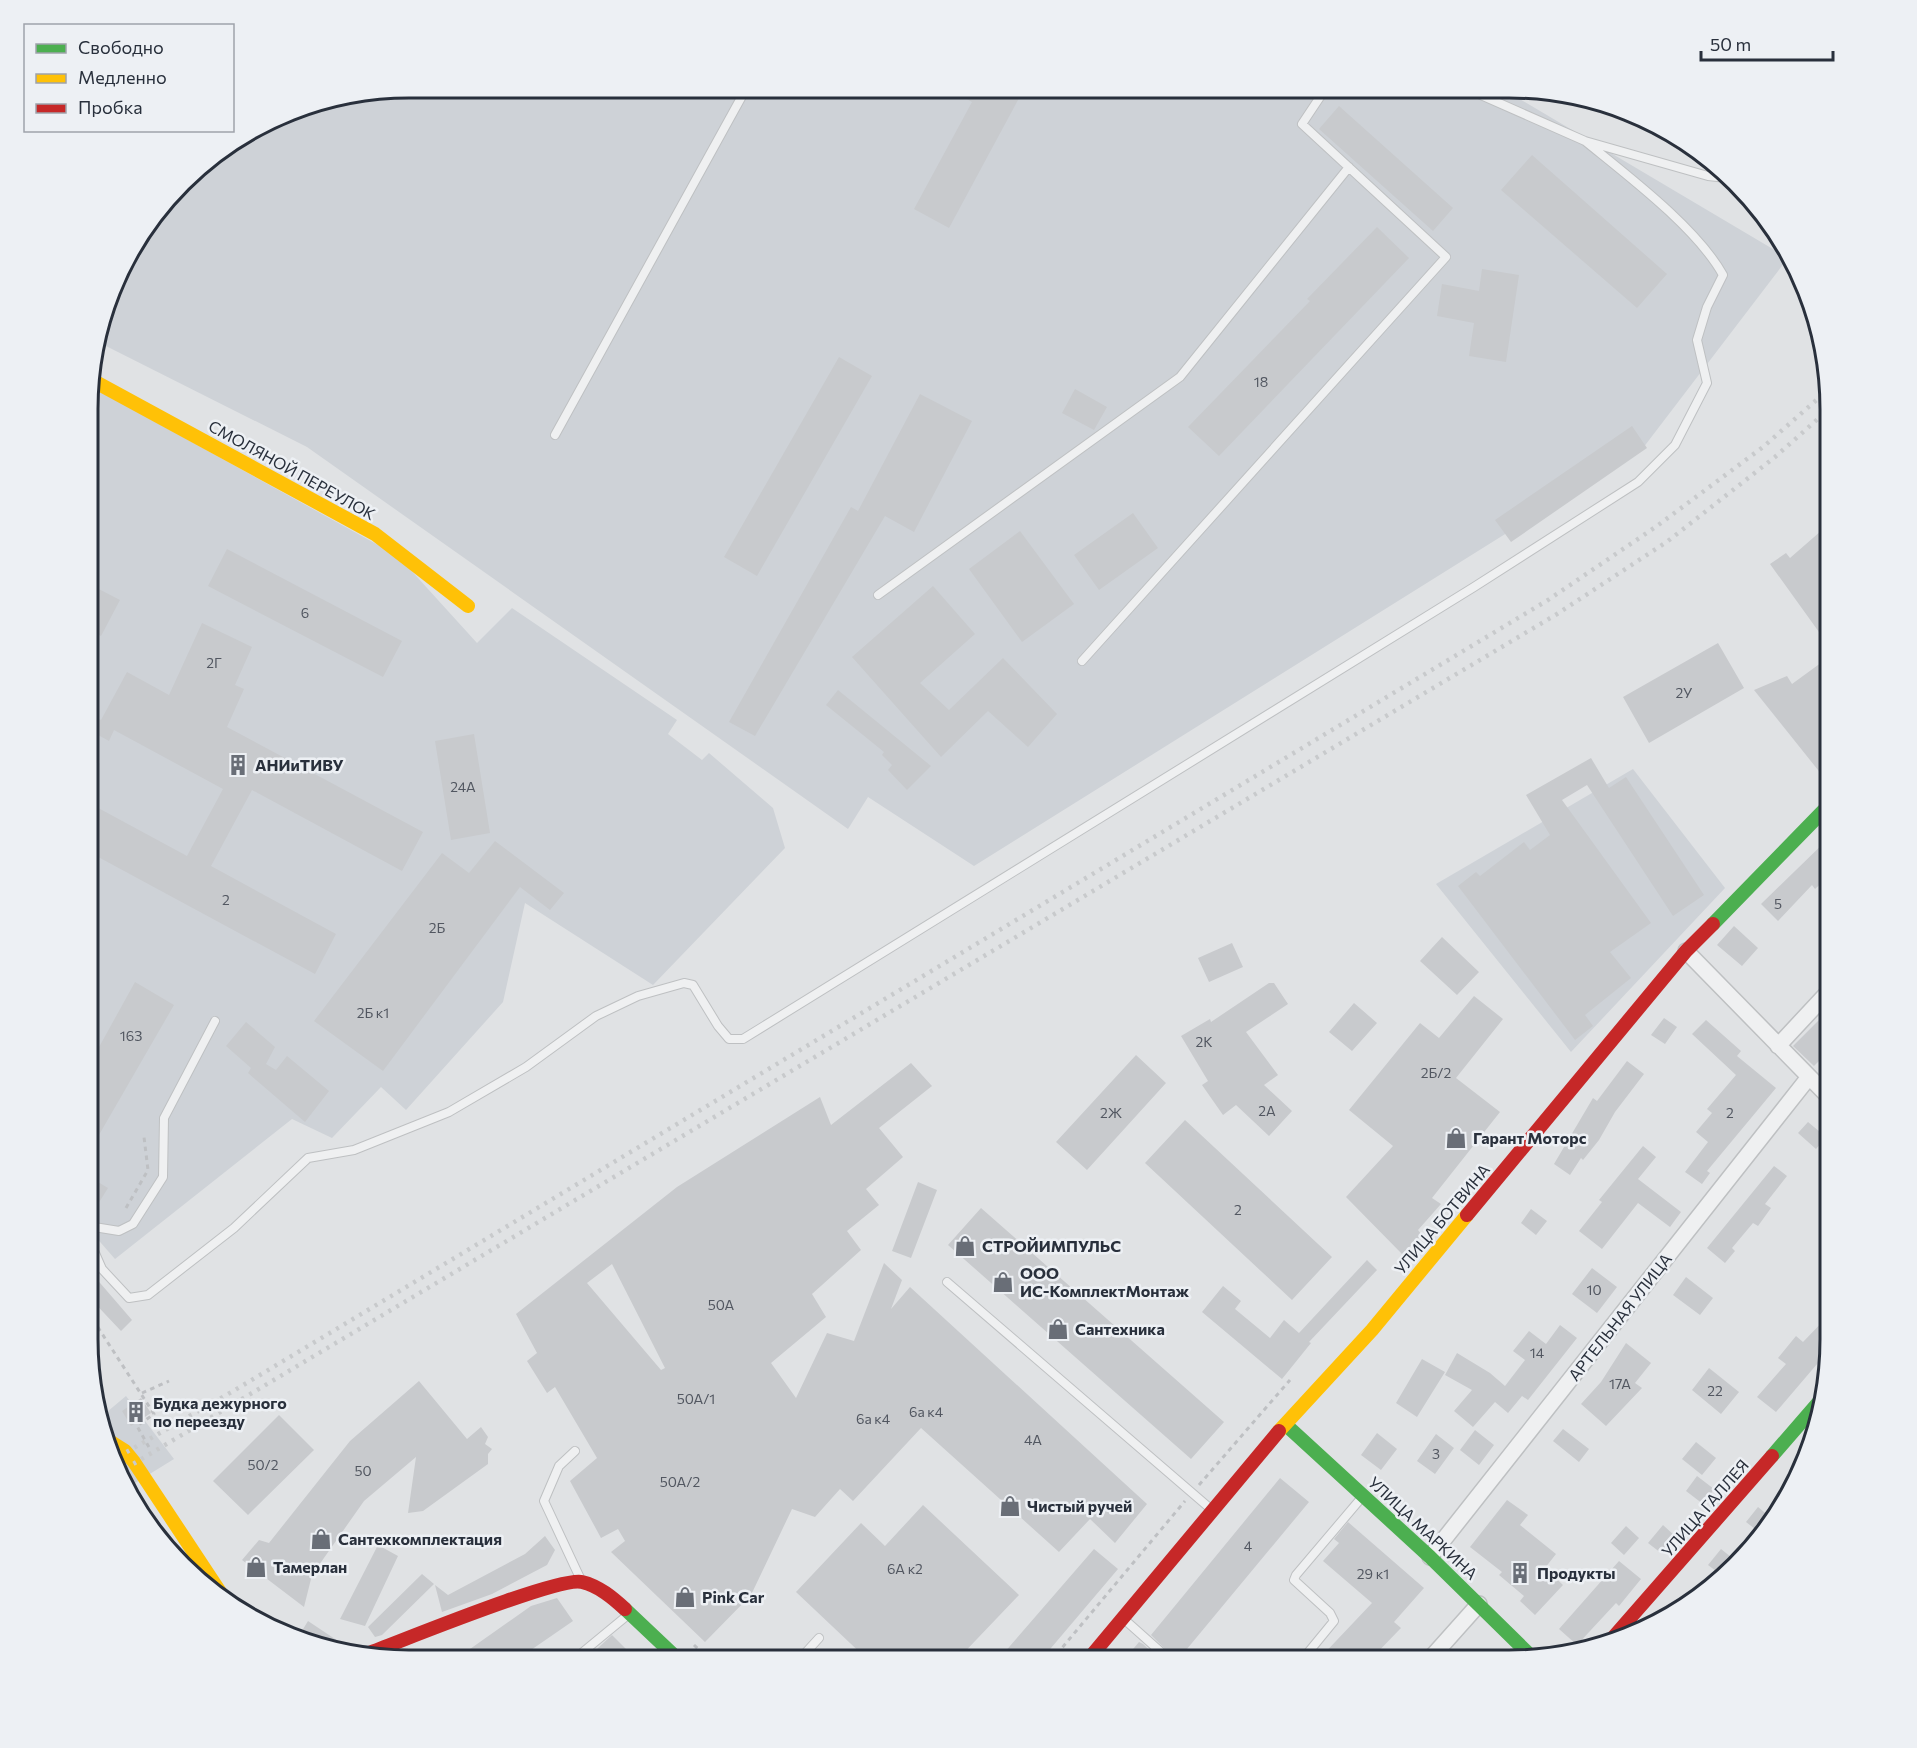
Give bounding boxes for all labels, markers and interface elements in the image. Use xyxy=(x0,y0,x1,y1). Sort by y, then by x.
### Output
legend xyxy=(24,24,234,132)
scale bar xyxy=(1701,24,1833,62)
text: 50 m xyxy=(1710,33,1751,55)
text: Свободно xyxy=(78,36,164,58)
text: Медленно xyxy=(78,66,167,88)
text: Пробка xyxy=(78,96,143,118)
house number: 18 xyxy=(1254,373,1268,390)
street label: СМОЛЯНОЙ ПЕРЕУЛОК xyxy=(205,416,379,524)
house number: 6 xyxy=(301,604,309,621)
house number: 2Г xyxy=(206,654,222,671)
house number: 2У xyxy=(1676,684,1693,701)
building icon: АНИиТИВУ xyxy=(226,753,250,777)
place label: АНИиТИВУ xyxy=(255,755,344,774)
house number: 24А xyxy=(450,778,476,795)
house number: 2 xyxy=(222,891,230,908)
house number: 5 xyxy=(1774,895,1782,912)
house number: 2Б xyxy=(429,919,445,936)
house number: 2Б к1 xyxy=(357,1004,389,1021)
house number: 16З xyxy=(120,1027,142,1044)
house number: 2К xyxy=(1195,1033,1213,1050)
house number: 2Б/2 xyxy=(1421,1064,1451,1081)
house number: 2А xyxy=(1258,1102,1276,1119)
house number: 2Ж xyxy=(1100,1104,1123,1121)
house number: 2 xyxy=(1726,1104,1734,1121)
shop icon: Гарант Моторс xyxy=(1444,1126,1468,1150)
place label: Гарант Моторс xyxy=(1473,1128,1587,1147)
street label: УЛИЦА БОТВИНА xyxy=(1390,1160,1493,1278)
house number: 2 xyxy=(1234,1201,1242,1218)
shop icon: СТРОЙИМПУЛЬС xyxy=(953,1234,977,1258)
place label: СТРОЙИМПУЛЬС xyxy=(982,1236,1121,1255)
street label: АРТЕЛЬНАЯ УЛИЦА xyxy=(1564,1249,1675,1384)
place label: ООО ИС-КомплектМонтаж xyxy=(1020,1263,1190,1300)
shop icon: ООО ИС-КомплектМонтаж xyxy=(991,1270,1015,1294)
house number: 10 xyxy=(1586,1281,1602,1298)
house number: 50А xyxy=(708,1296,735,1313)
shop icon: Сантехника xyxy=(1046,1317,1070,1341)
place label: Сантехника xyxy=(1075,1319,1165,1338)
house number: 14 xyxy=(1530,1344,1545,1361)
house number: 17А xyxy=(1609,1375,1631,1392)
house number: 22 xyxy=(1707,1382,1723,1399)
house number: 50А/1 xyxy=(677,1390,715,1407)
place label: Будка дежурного по переезду xyxy=(153,1393,287,1430)
building icon: Будка дежурного по переезду xyxy=(124,1400,148,1424)
house number: 6а к4 xyxy=(909,1403,944,1420)
house number: 6а к4 xyxy=(856,1410,891,1427)
house number: 4А xyxy=(1024,1431,1042,1448)
house number: 3 xyxy=(1432,1445,1440,1462)
street label: УЛИЦА ГАЛЛЕЯ xyxy=(1657,1455,1752,1560)
house number: 50/2 xyxy=(248,1456,279,1473)
house number: 50 xyxy=(354,1462,372,1479)
street label: УЛИЦА МАРКИНА xyxy=(1365,1472,1482,1583)
house number: 50А/2 xyxy=(660,1473,700,1490)
shop icon: Чистый ручей xyxy=(998,1494,1022,1518)
place label: Чистый ручей xyxy=(1027,1496,1132,1515)
shop icon: Сантехкомплектация xyxy=(309,1527,333,1551)
place label: Сантехкомплектация xyxy=(338,1529,502,1548)
house number: 4 xyxy=(1244,1537,1253,1554)
shop icon: Тамерлан xyxy=(244,1555,268,1579)
place label: Тамерлан xyxy=(273,1557,347,1576)
house number: 6А к2 xyxy=(887,1560,923,1577)
building icon: Продукты xyxy=(1508,1561,1532,1585)
place label: Продукты xyxy=(1537,1563,1616,1582)
house number: 29 к1 xyxy=(1357,1565,1389,1582)
shop icon: Pink Car xyxy=(673,1585,697,1609)
place label: Pink Car xyxy=(702,1587,765,1606)

